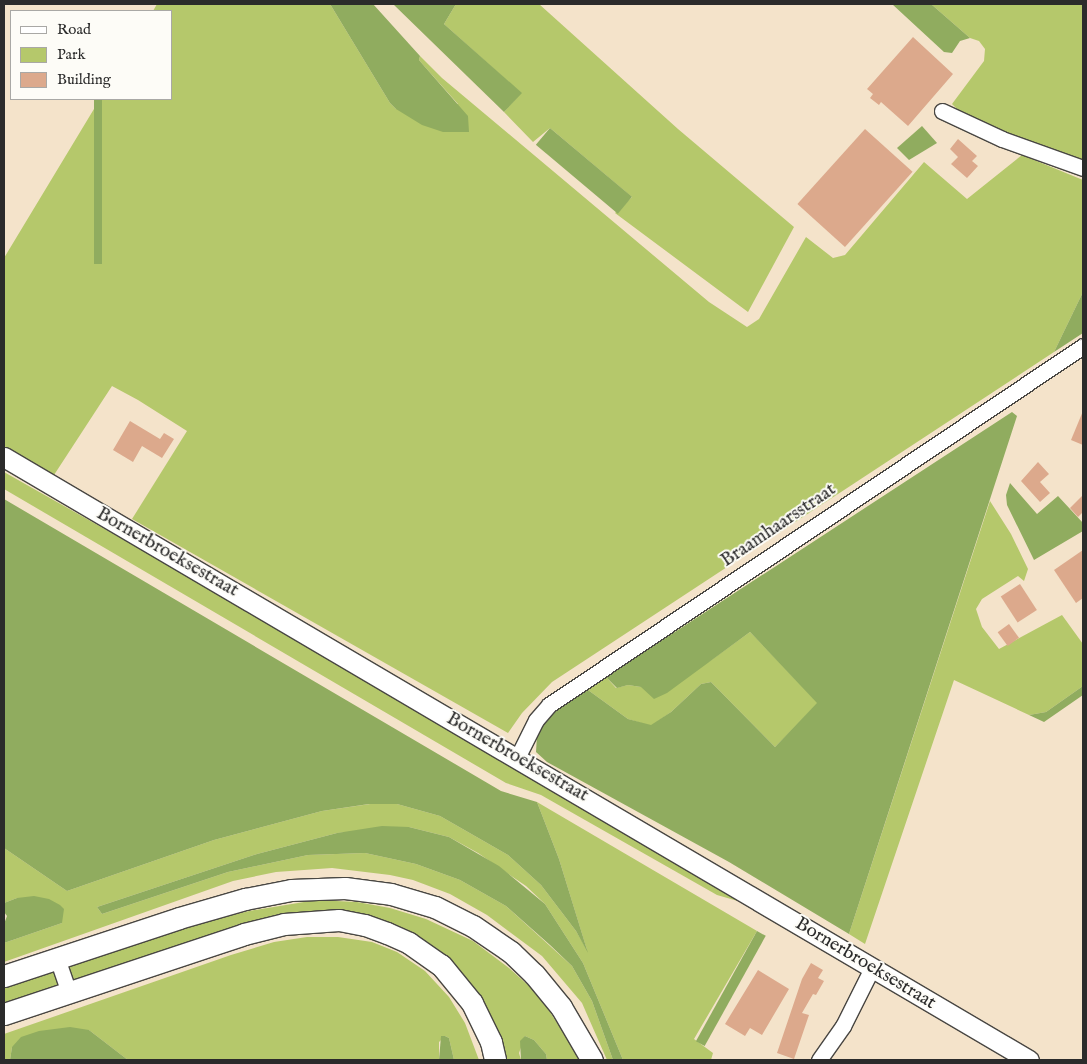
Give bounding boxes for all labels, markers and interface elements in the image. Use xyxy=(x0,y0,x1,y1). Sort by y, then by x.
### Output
legend xyxy=(10,10,172,100)
text: Road xyxy=(57,20,91,39)
text: Park xyxy=(57,45,86,64)
text: Building xyxy=(57,70,111,89)
street label: Braamhaarsstraat xyxy=(717,479,841,573)
street label: Bornerbroeksestraat xyxy=(92,503,242,603)
street label: Bornerbroeksestraat xyxy=(442,708,592,808)
street label: Bornerbroeksestraat xyxy=(790,913,940,1015)

